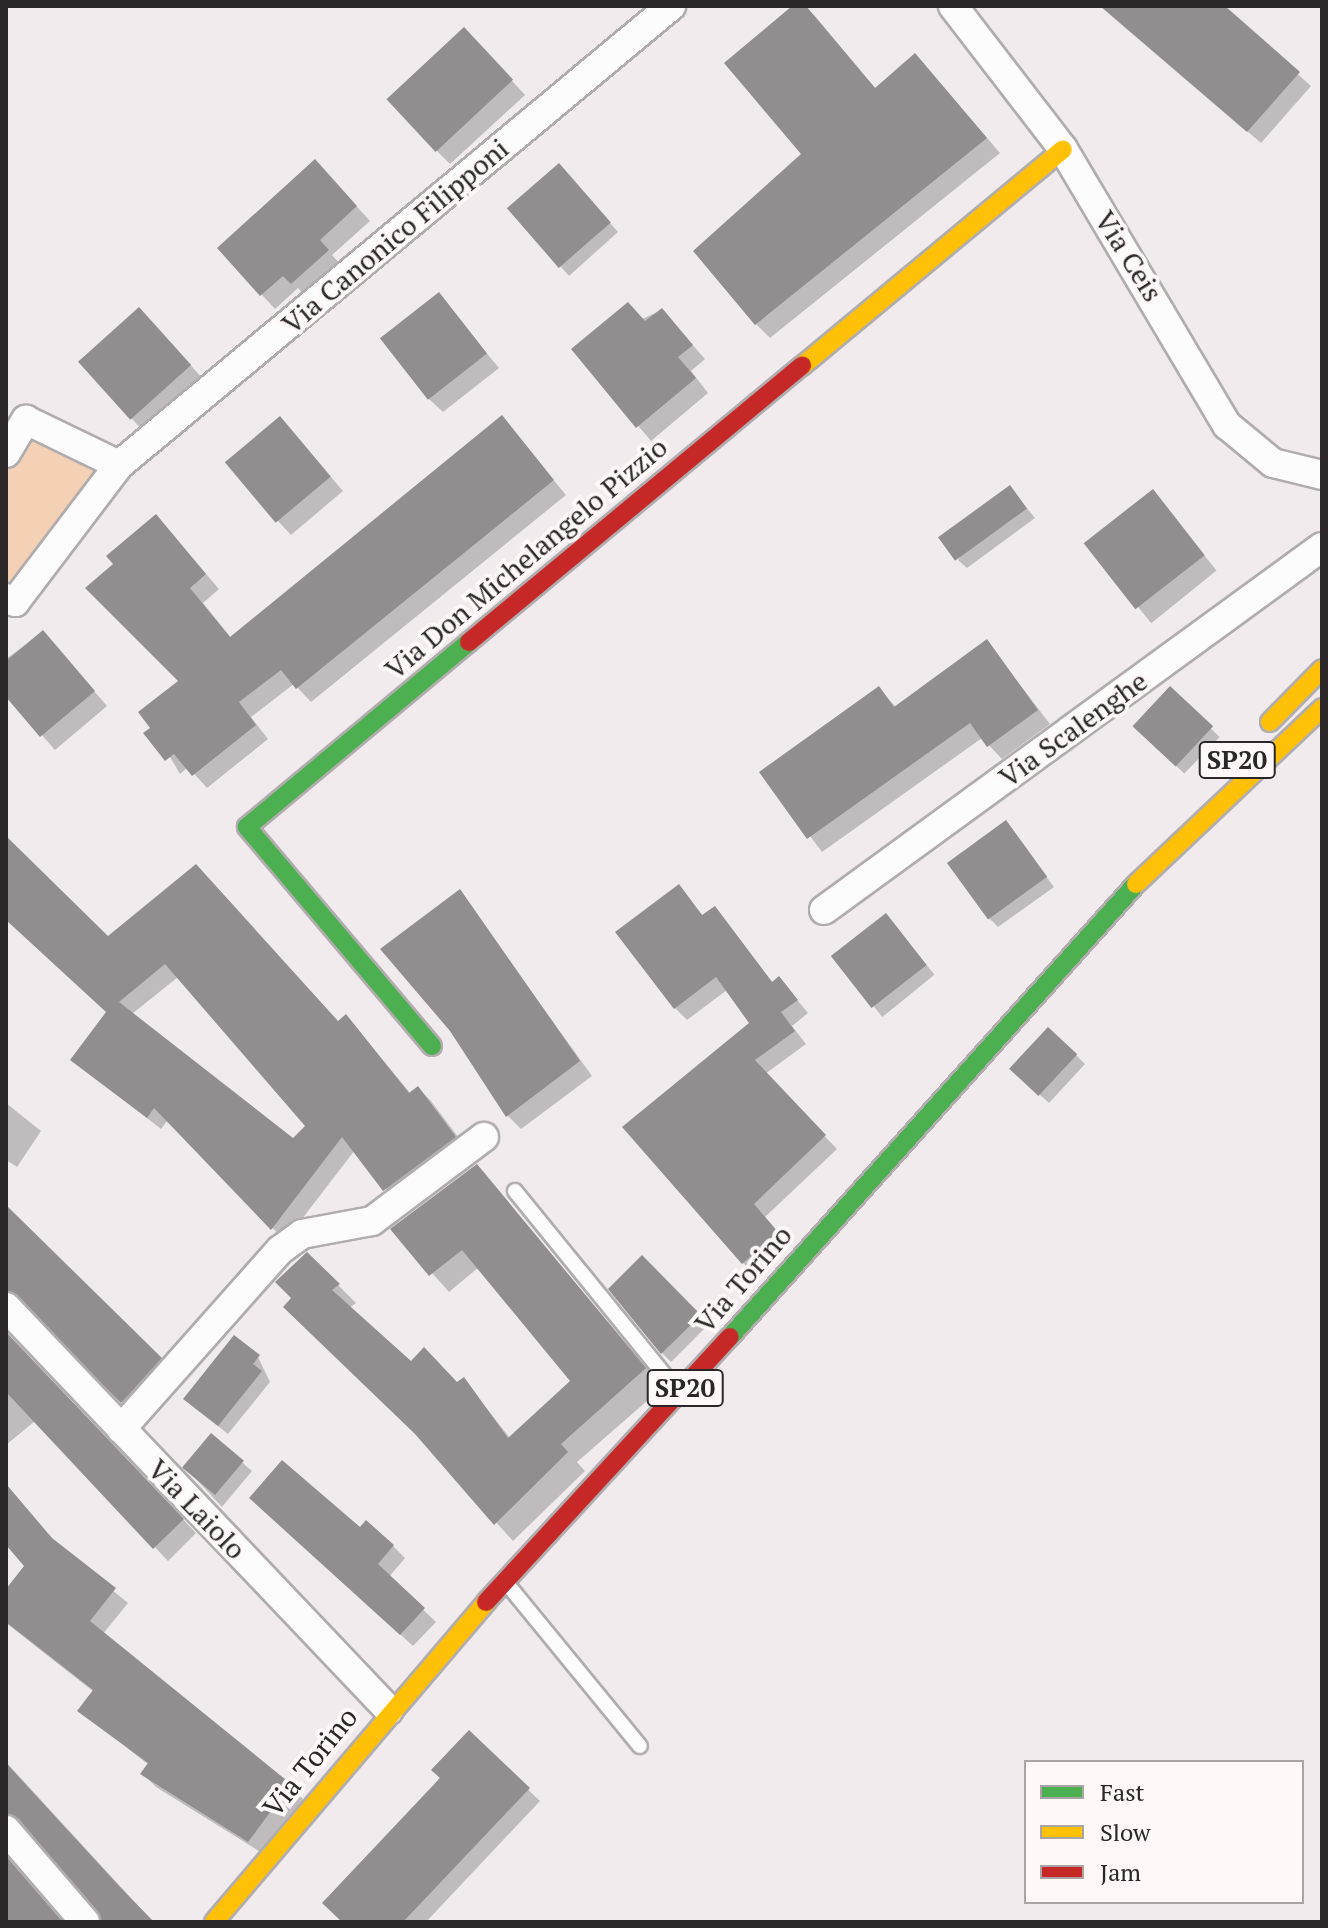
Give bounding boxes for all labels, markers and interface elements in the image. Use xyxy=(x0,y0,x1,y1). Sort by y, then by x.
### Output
street label: Via Canonico Filipponi xyxy=(275,131,515,341)
street label: Via Ceis xyxy=(1088,204,1170,308)
street label: Via Don Michelangelo Pizzio xyxy=(378,430,674,686)
street label: Via Scalenghe xyxy=(992,664,1154,794)
road number: SP20 xyxy=(1197,738,1277,782)
street label: Via Torino xyxy=(687,1219,799,1339)
road number: SP20 xyxy=(645,1366,725,1410)
street label: Via Laiolo xyxy=(141,1452,253,1566)
street label: Via Torino xyxy=(256,1701,364,1823)
legend xyxy=(1024,1760,1304,1904)
text: Fast xyxy=(1100,1776,1144,1808)
text: Slow xyxy=(1100,1816,1151,1848)
text: Jam xyxy=(1100,1856,1141,1888)

